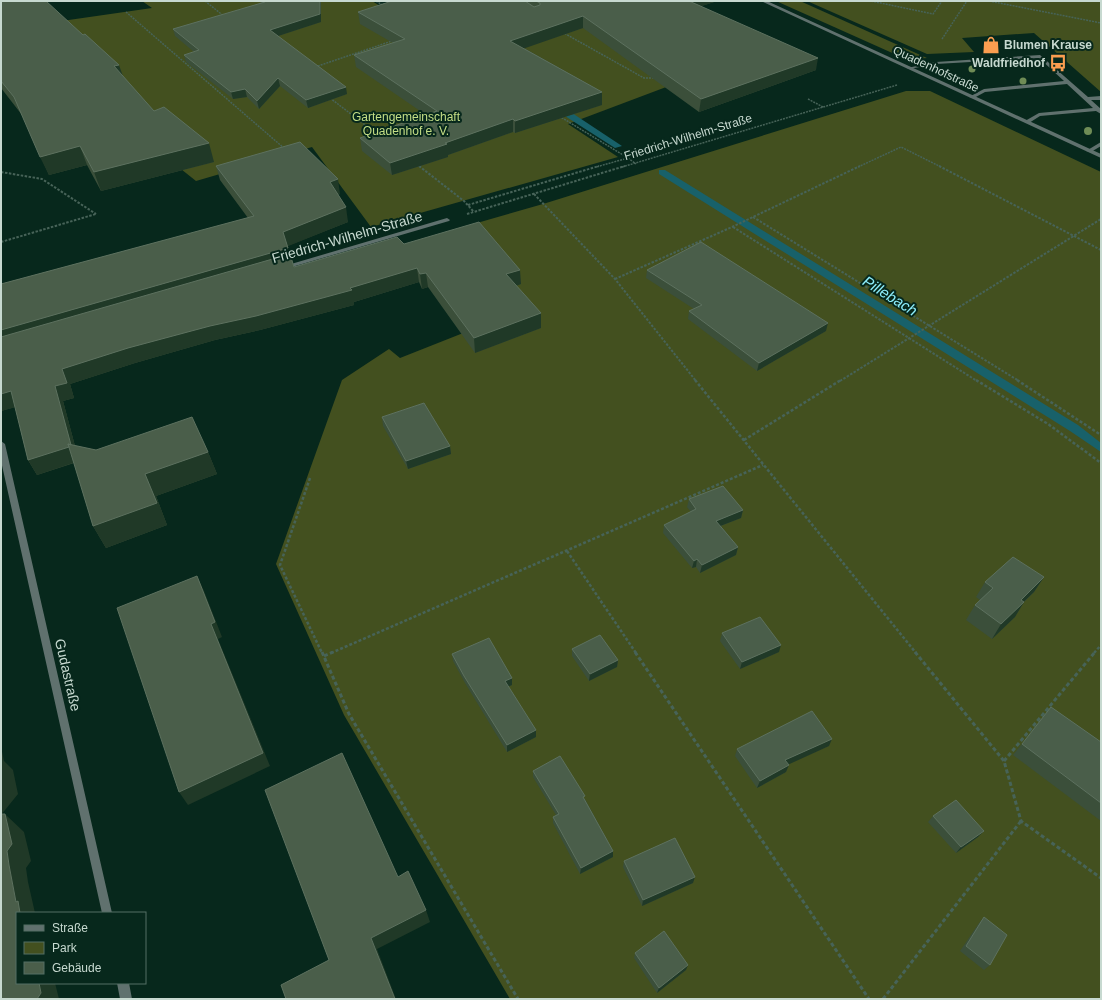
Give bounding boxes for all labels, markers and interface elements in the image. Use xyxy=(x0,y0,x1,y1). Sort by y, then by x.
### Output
shop icon: Blumen Krause xyxy=(981,35,1001,55)
place label: Blumen Krause xyxy=(1004,38,1092,52)
street label: Quadenhofstraße xyxy=(891,43,982,95)
bus stop icon: Waldfriedhof xyxy=(1048,53,1068,73)
place label: Waldfriedhof xyxy=(972,56,1046,70)
park label: Gartengemeinschaft Quadenhof e. V. xyxy=(352,110,461,138)
street label: Friedrich-Wilhelm-Straße xyxy=(622,111,754,163)
street label: Friedrich-Wilhelm-Straße xyxy=(270,208,424,266)
water label: Pillebach xyxy=(860,272,921,319)
street label: Gudastraße xyxy=(52,637,84,713)
legend xyxy=(16,912,146,984)
text: Straße xyxy=(52,921,88,935)
text: Park xyxy=(52,941,78,955)
text: Gebäude xyxy=(52,961,102,975)

